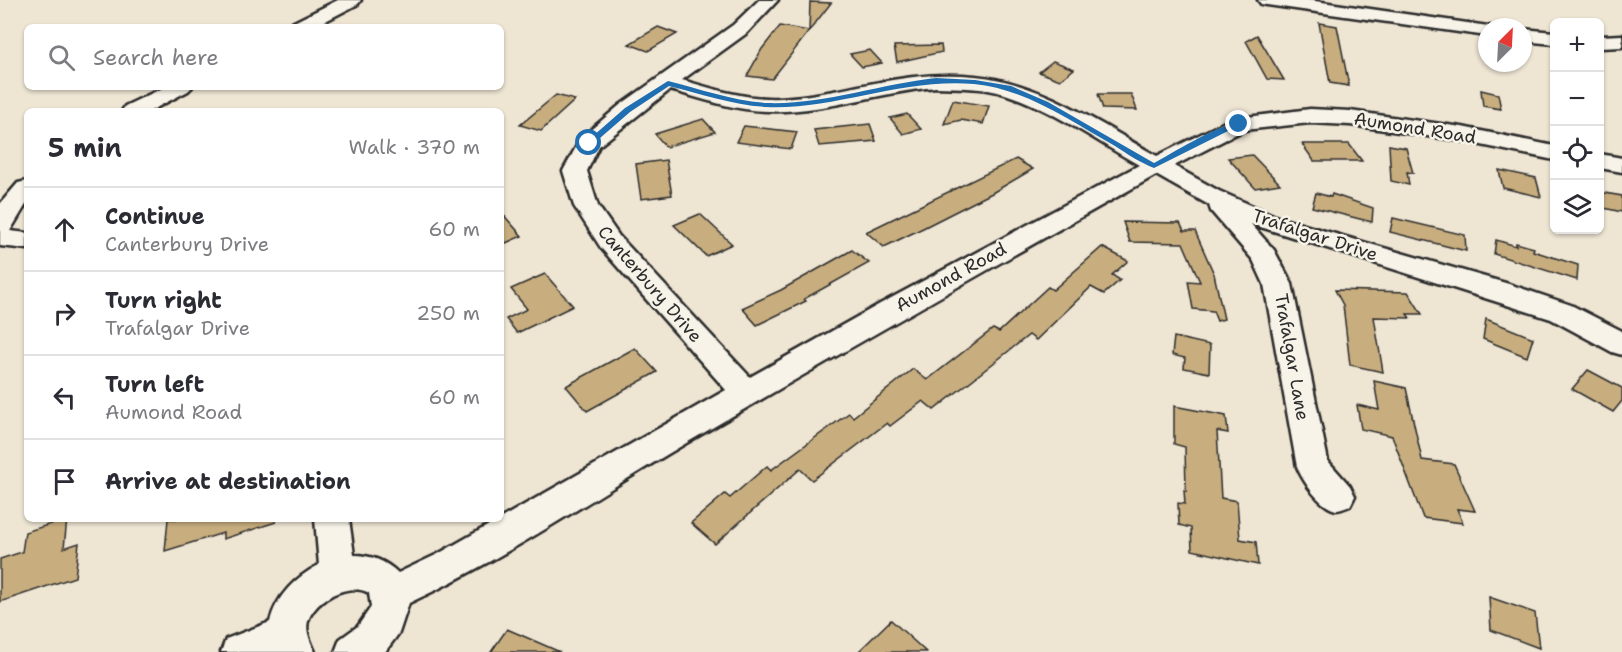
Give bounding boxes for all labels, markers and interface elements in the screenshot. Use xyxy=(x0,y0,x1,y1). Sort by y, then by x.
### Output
north arrow xyxy=(1478,18,1532,72)
map controls xyxy=(1550,18,1604,234)
button: + xyxy=(1550,18,1604,72)
search box xyxy=(24,24,504,90)
icon: search xyxy=(45,41,78,74)
text: Search here xyxy=(93,43,219,72)
button: − xyxy=(1550,72,1604,126)
street label: Aumond Road xyxy=(1352,106,1478,150)
route end xyxy=(1225,110,1251,136)
button: locate xyxy=(1550,126,1604,180)
route start xyxy=(575,129,601,155)
text: 5 min xyxy=(48,130,122,165)
text: Walk · 370 m xyxy=(349,134,480,160)
button: layers xyxy=(1550,180,1604,234)
text: Continue xyxy=(105,202,205,231)
street label: Trafalgar Drive xyxy=(1249,203,1381,267)
icon: ahead xyxy=(48,213,81,246)
text: 60 m xyxy=(428,216,480,242)
street label: Canterbury Drive xyxy=(593,220,707,348)
text: Canterbury Drive xyxy=(105,231,269,257)
street label: Aumond Road xyxy=(891,237,1011,317)
text: Turn right xyxy=(105,286,222,315)
street label: Trafalgar Lane xyxy=(1269,292,1315,422)
icon: right xyxy=(48,297,81,330)
text: 250 m xyxy=(416,300,480,326)
text: Trafalgar Drive xyxy=(105,315,250,341)
text: Turn left xyxy=(105,370,204,399)
icon: left xyxy=(48,381,81,414)
text: 60 m xyxy=(428,384,480,410)
text: Aumond Road xyxy=(105,399,242,425)
icon: arrive xyxy=(48,465,81,498)
text: Arrive at destination xyxy=(105,467,351,496)

